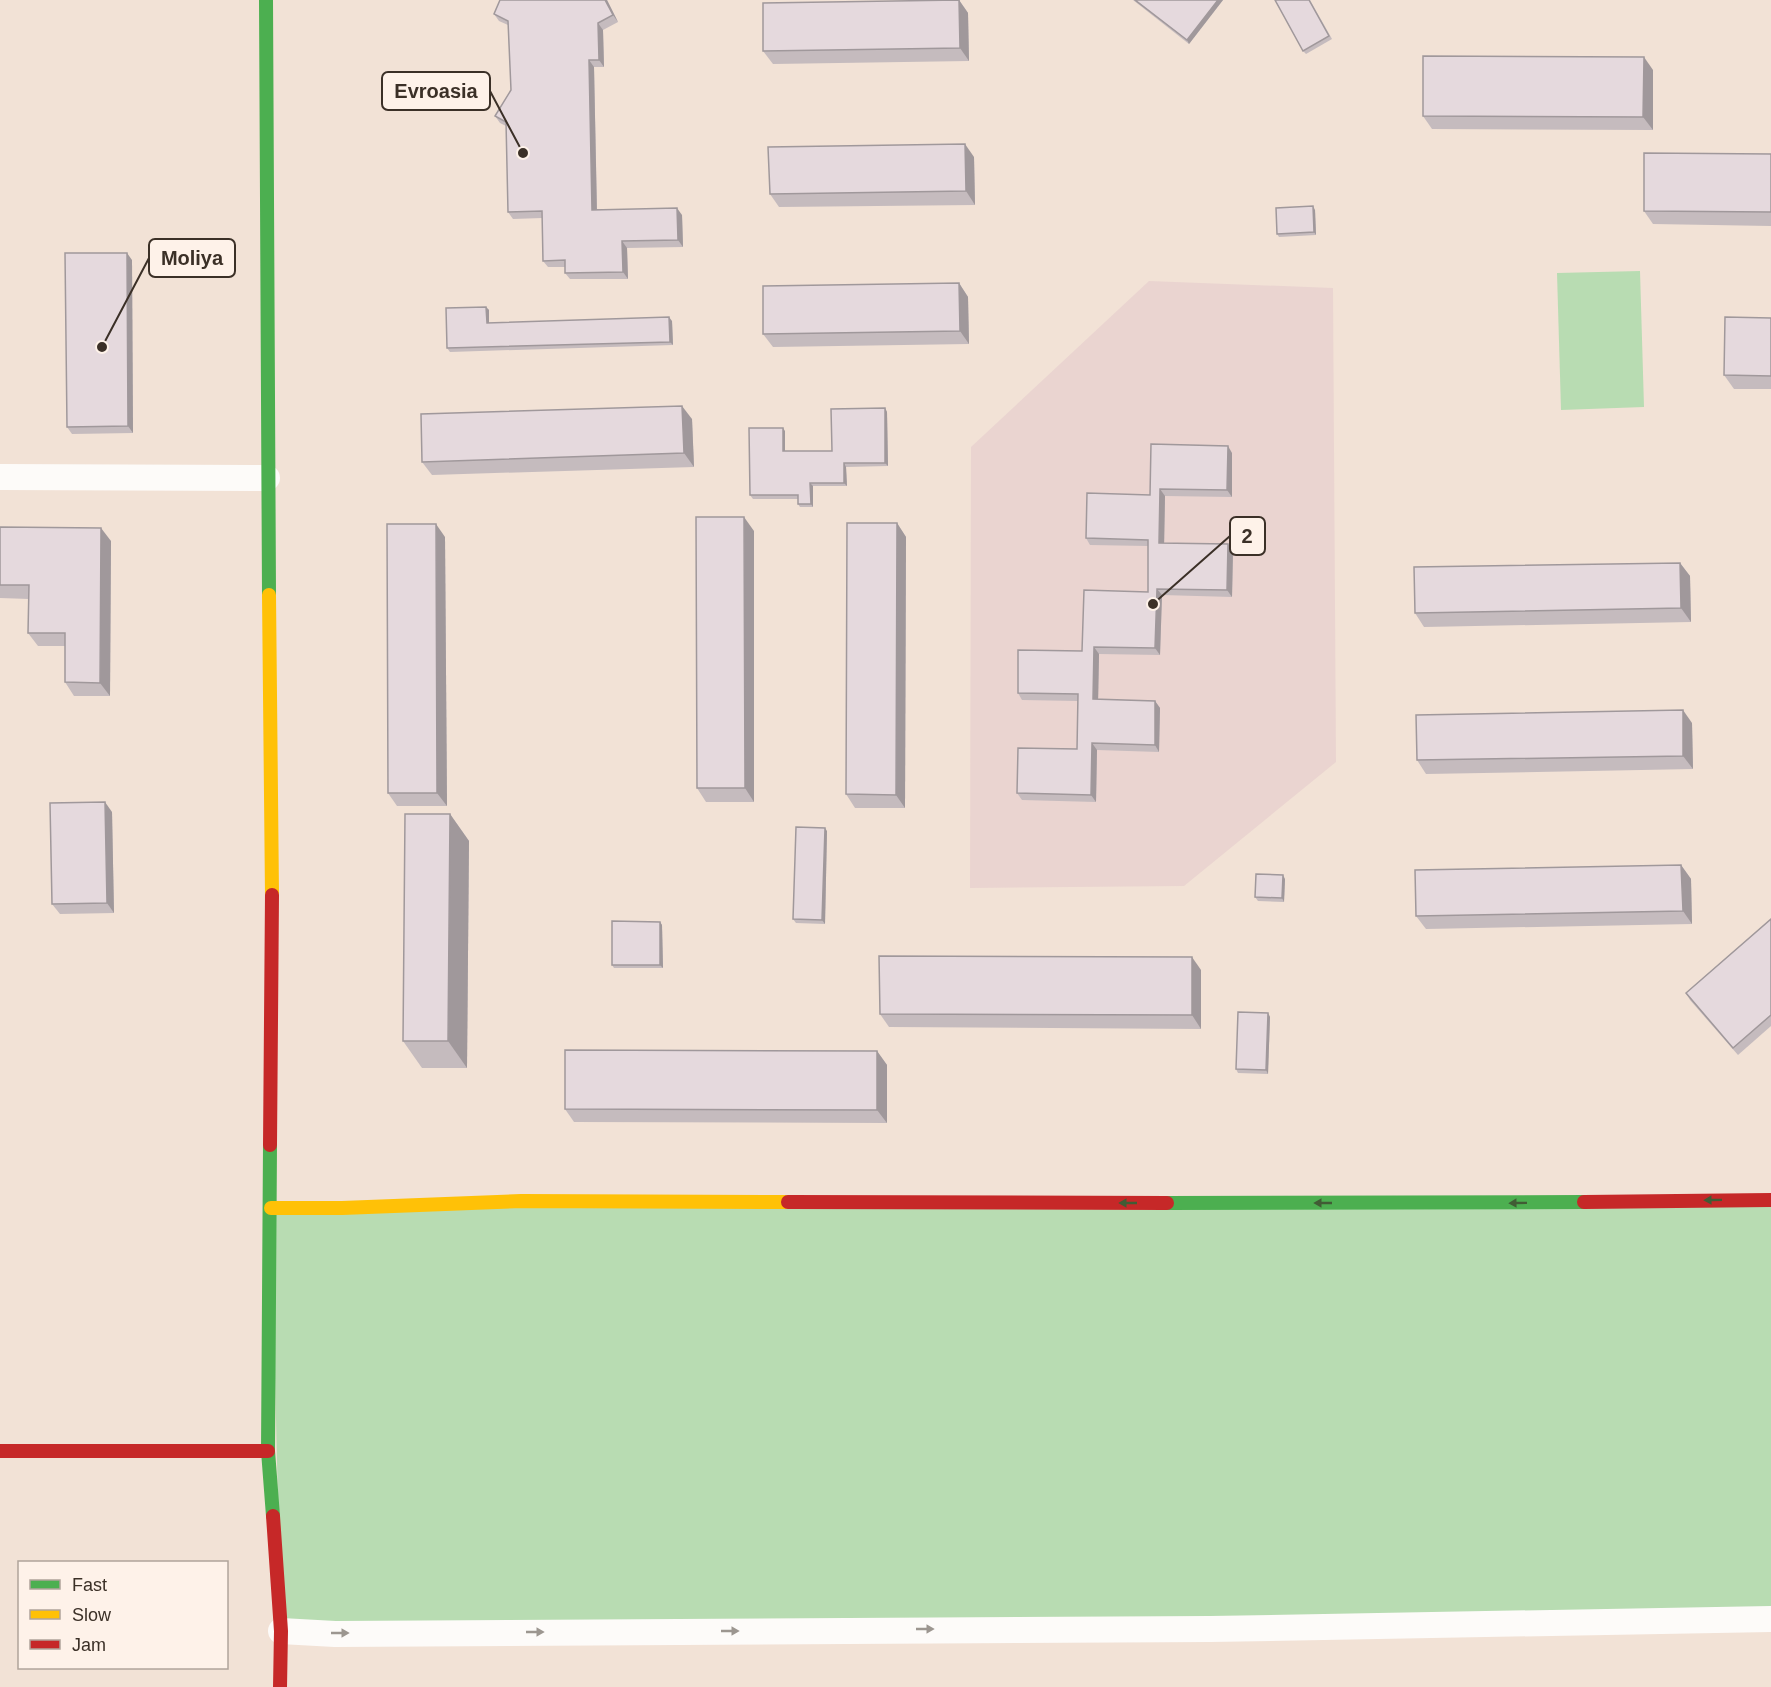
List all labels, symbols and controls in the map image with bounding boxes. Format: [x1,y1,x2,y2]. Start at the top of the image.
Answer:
callout: Evroasia [382,72,490,110]
text: Evroasia [394,80,479,102]
callout: Moliya [149,239,235,277]
text: Moliya [161,247,224,269]
callout: 2 [1230,517,1265,555]
text: 2 [1241,525,1253,547]
one-way arrow [1703,1196,1722,1205]
one-way arrow [1118,1198,1137,1208]
one-way arrow [1313,1198,1332,1208]
one-way arrow [1508,1198,1527,1208]
legend [18,1561,228,1669]
text: Fast [72,1575,107,1595]
text: Slow [72,1605,112,1625]
one-way arrow [915,1624,934,1634]
one-way arrow [720,1626,739,1635]
one-way arrow [525,1627,544,1637]
one-way arrow [330,1628,349,1638]
text: Jam [72,1635,106,1655]

